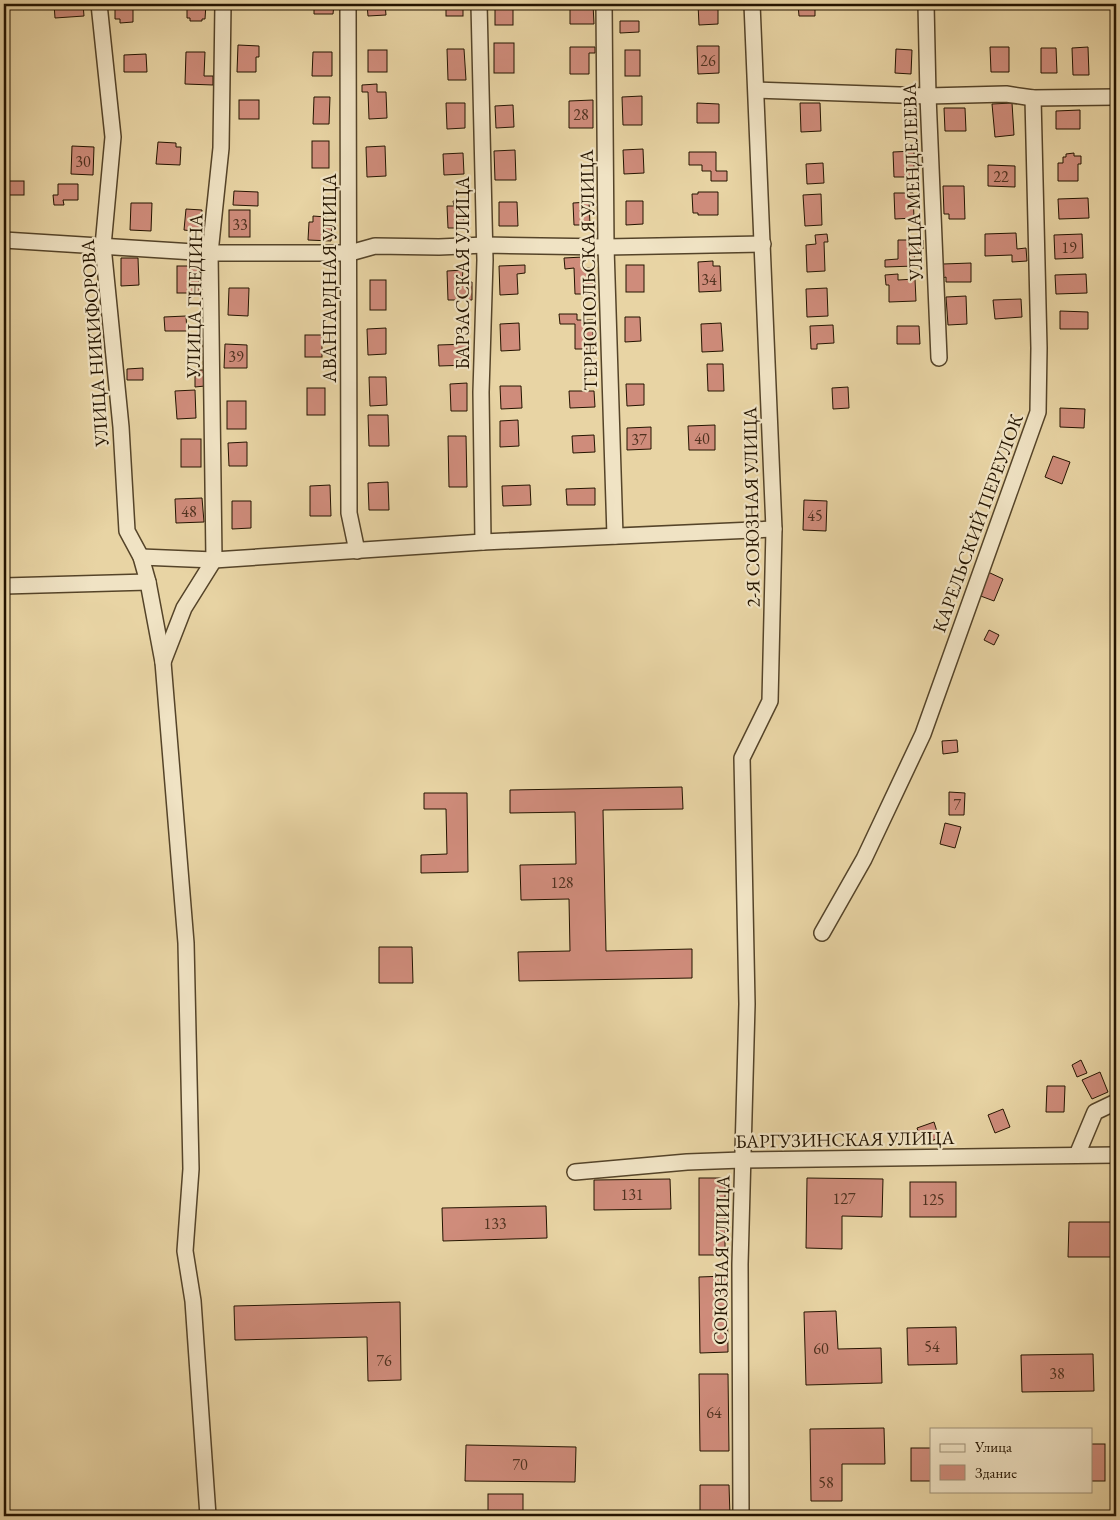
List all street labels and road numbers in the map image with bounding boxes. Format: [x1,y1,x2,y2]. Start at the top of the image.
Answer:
street label: УЛИЦА МЕНДЕЛЕЕВА [897,82,928,282]
street label: ТЕРНОПОЛЬСКАЯ УЛИЦА [574,148,603,391]
street label: АВАНГАРДНАЯ УЛИЦА [317,172,342,384]
street label: БАРЗАССКАЯ УЛИЦА [450,176,475,370]
street label: УЛИЦА ГНЕДИНА [181,213,208,379]
street label: УЛИЦА НИКИФОРОВА [75,238,114,449]
street label: 2-Я СОЮЗНАЯ УЛИЦА [737,406,766,608]
street label: КАРЕЛЬСКИЙ ПЕРЕУЛОК [926,410,1029,636]
street label: БАРГУЗИНСКАЯ УЛИЦА [735,1125,956,1154]
street label: СОЮЗНАЯ УЛИЦА [708,1174,735,1345]

